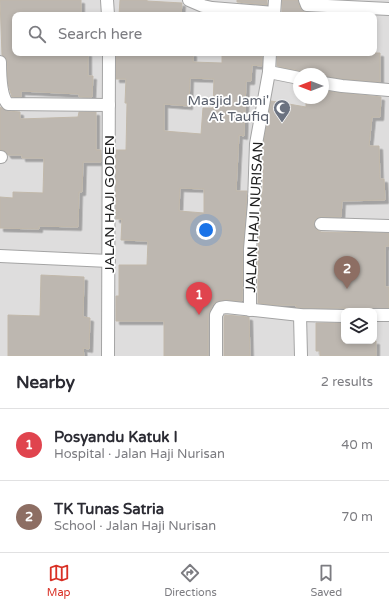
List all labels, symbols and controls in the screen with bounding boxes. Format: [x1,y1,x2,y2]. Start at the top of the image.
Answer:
search box [12,12,377,56]
icon: search [26,23,48,45]
text: Search here [58,25,142,43]
north arrow [293,68,329,104]
place label: Masjid Jami' At Taufiq [188,92,269,125]
mosque icon: Masjid Jami' At Taufiq [272,98,292,123]
street label: JALAN HAJI GODEN [101,135,118,273]
street label: JALAN HAJI NURISAN [242,141,267,293]
your location [196,220,216,240]
pin: 2 [334,256,360,289]
pin: 1 [186,282,212,315]
map controls [341,308,377,344]
button: layers [341,308,377,344]
text: Nearby [16,372,75,393]
text: 2 results [321,374,373,390]
text: Posyandu Katuk I [54,428,178,446]
text: 1 [25,437,33,453]
text: 40 m [341,437,373,453]
text: Hospital · Jalan Haji Nurisan [54,446,225,462]
text: TK Tunas Satria [54,500,164,518]
text: 2 [25,509,33,525]
text: 70 m [341,509,373,525]
text: School · Jalan Haji Nurisan [54,518,216,534]
tab: Map [47,562,71,599]
tab: Directions [164,562,217,599]
tab: Saved [310,562,342,599]

